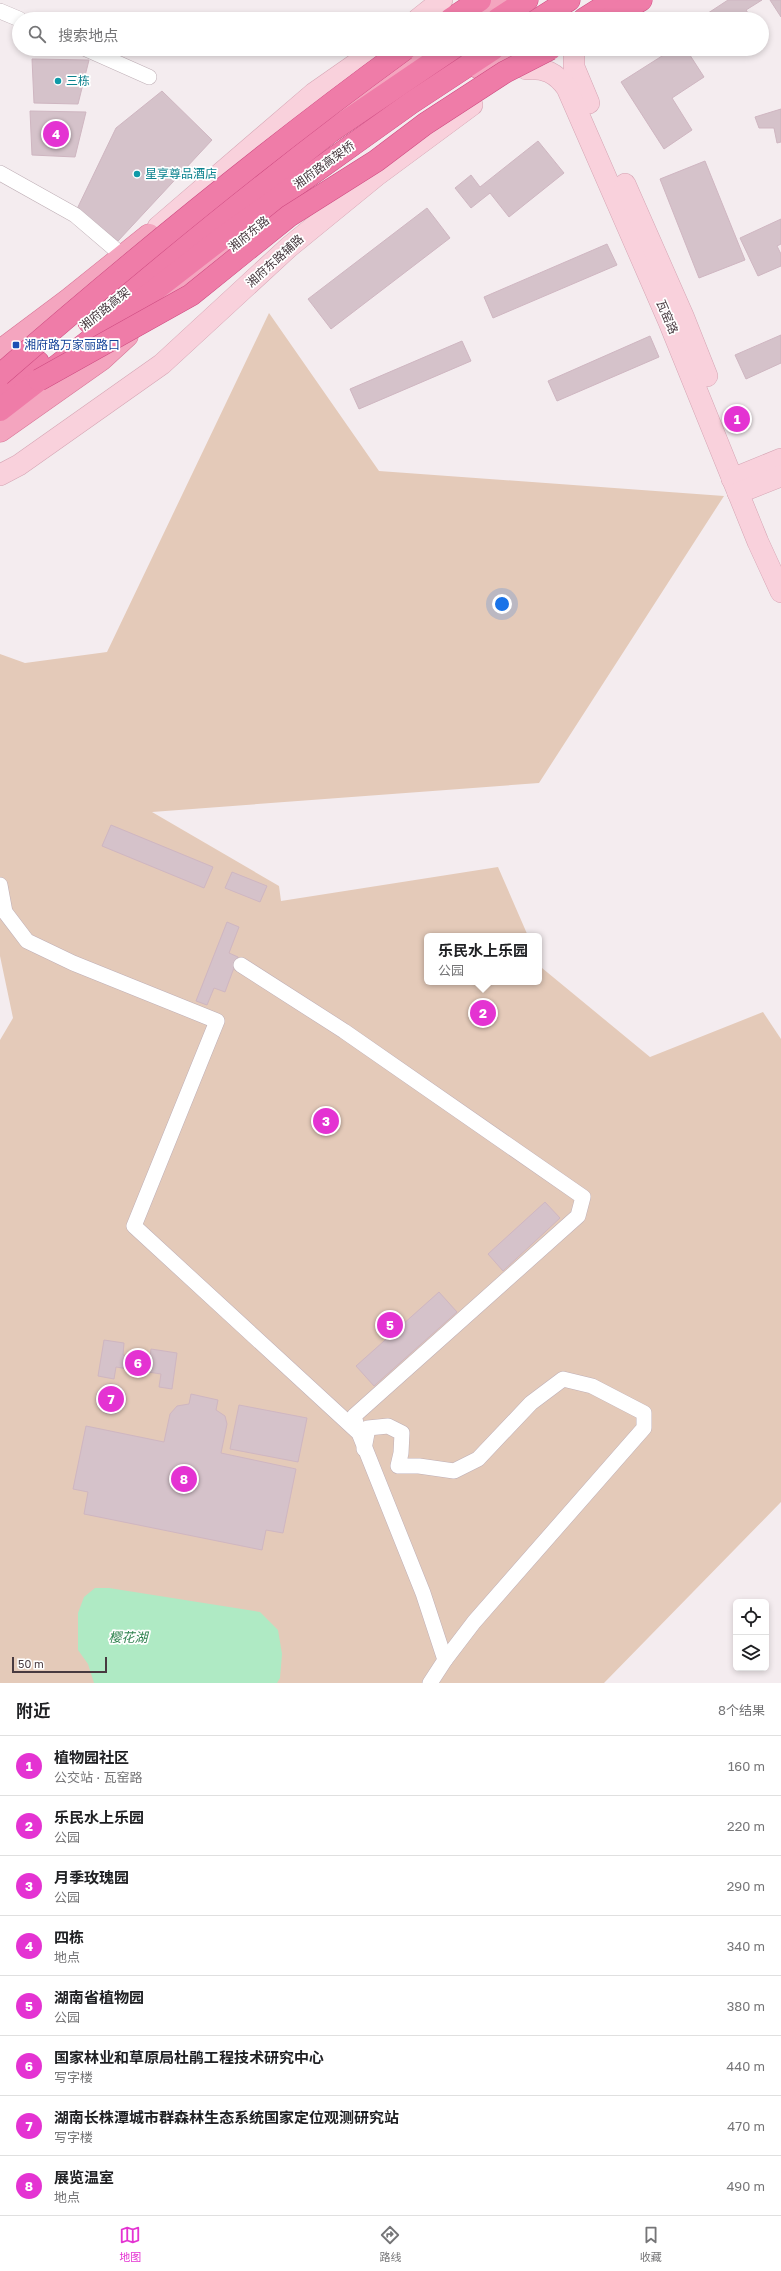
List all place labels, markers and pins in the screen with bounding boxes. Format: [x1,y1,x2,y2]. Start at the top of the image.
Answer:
place label: 三栋 [66,73,90,88]
marker: 三栋 [53,76,63,86]
pin: 4 [43,119,69,149]
place label: 星享尊品酒店 [145,166,217,181]
marker: 星享尊品酒店 [132,169,142,179]
place label: 湘府路万家丽路口 [24,337,120,352]
marker: 湘府路万家丽路口 [11,340,21,350]
pin: 1 [724,404,750,434]
pin: 2 [470,998,496,1028]
pin: 3 [313,1106,339,1136]
pin: 5 [377,1310,403,1340]
pin: 6 [125,1348,151,1378]
pin: 7 [98,1384,124,1414]
pin: 8 [171,1464,197,1494]

